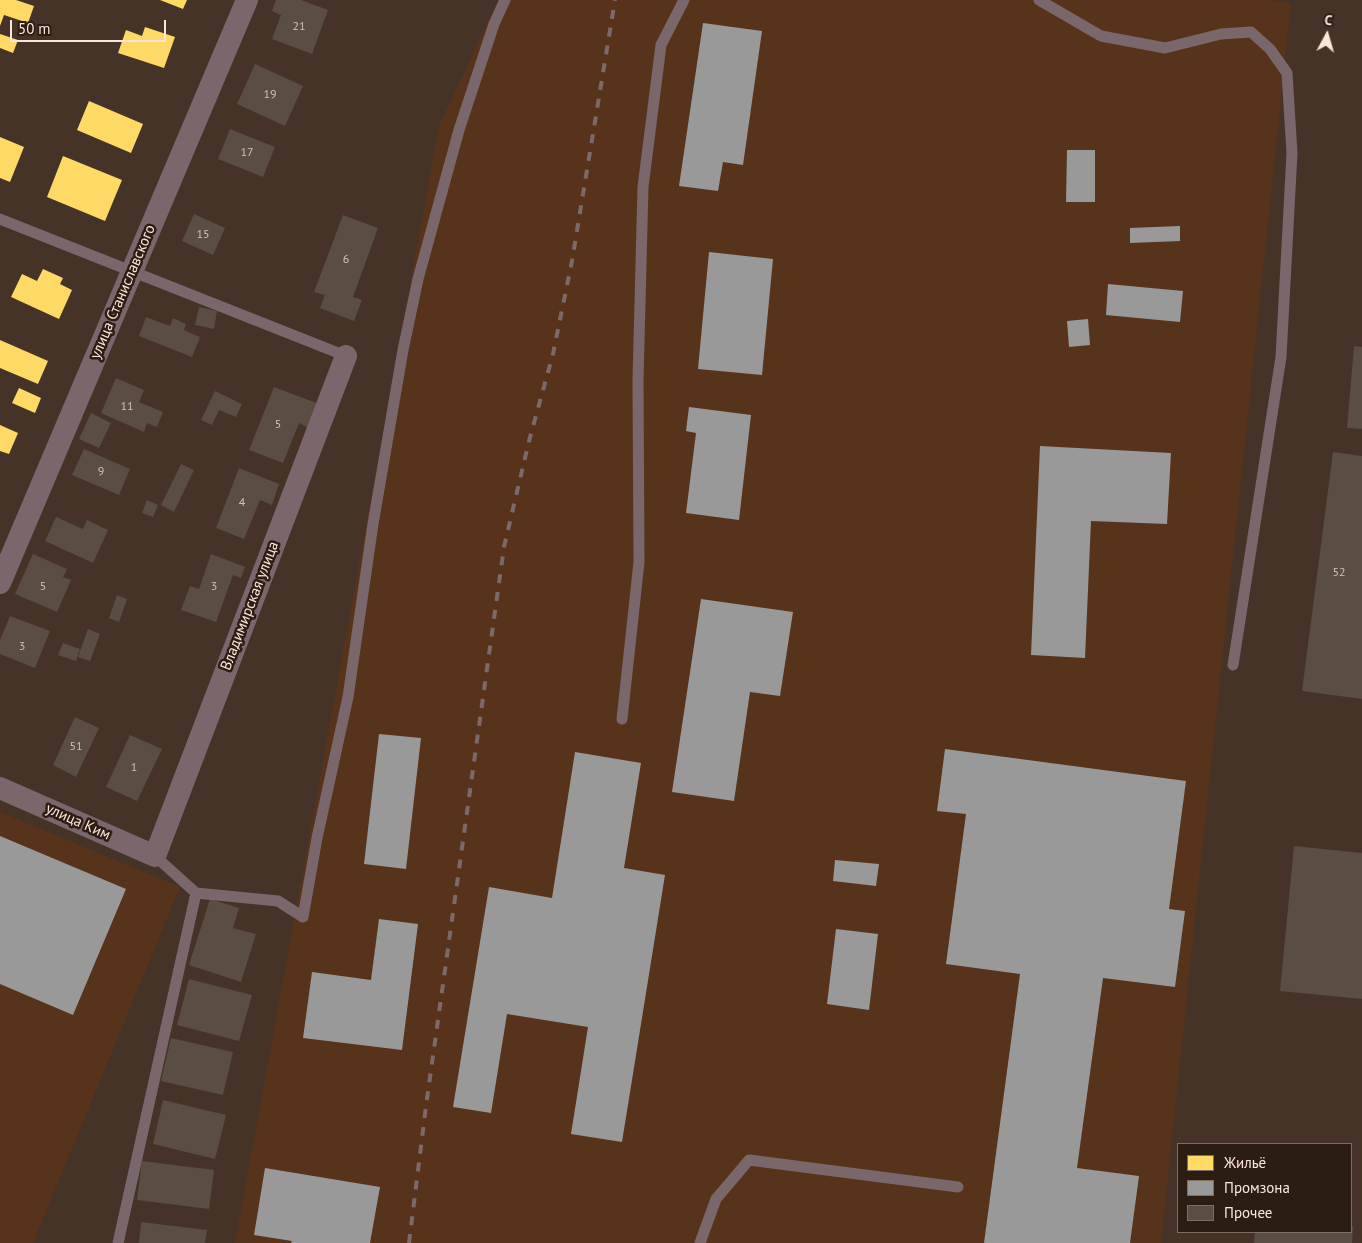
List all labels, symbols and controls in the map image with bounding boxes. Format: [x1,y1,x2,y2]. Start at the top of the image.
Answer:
scale bar [12,10,169,42]
north arrow [1302,10,1352,60]
text: С [1324,11,1333,29]
text: 50 m [18,19,51,38]
house number: 21 [292,20,306,34]
house number: 19 [263,88,277,102]
house number: 17 [240,146,254,160]
street label: улица Станиславского [87,222,159,362]
house number: 15 [196,228,210,242]
house number: 6 [343,253,349,267]
house number: 11 [120,400,134,414]
house number: 5 [275,418,281,432]
house number: 9 [98,465,104,479]
house number: 4 [239,496,245,510]
street label: Владимирская улица [217,539,283,673]
house number: 52 [1332,566,1346,580]
house number: 5 [40,580,46,594]
house number: 3 [211,580,217,594]
house number: 3 [19,640,25,654]
house number: 51 [69,740,83,754]
house number: 1 [131,761,137,775]
street label: улица Ким [43,800,113,844]
legend [1177,1143,1352,1233]
text: Жильё [1224,1153,1266,1172]
text: Промзона [1224,1178,1290,1197]
text: Прочее [1224,1203,1272,1222]

